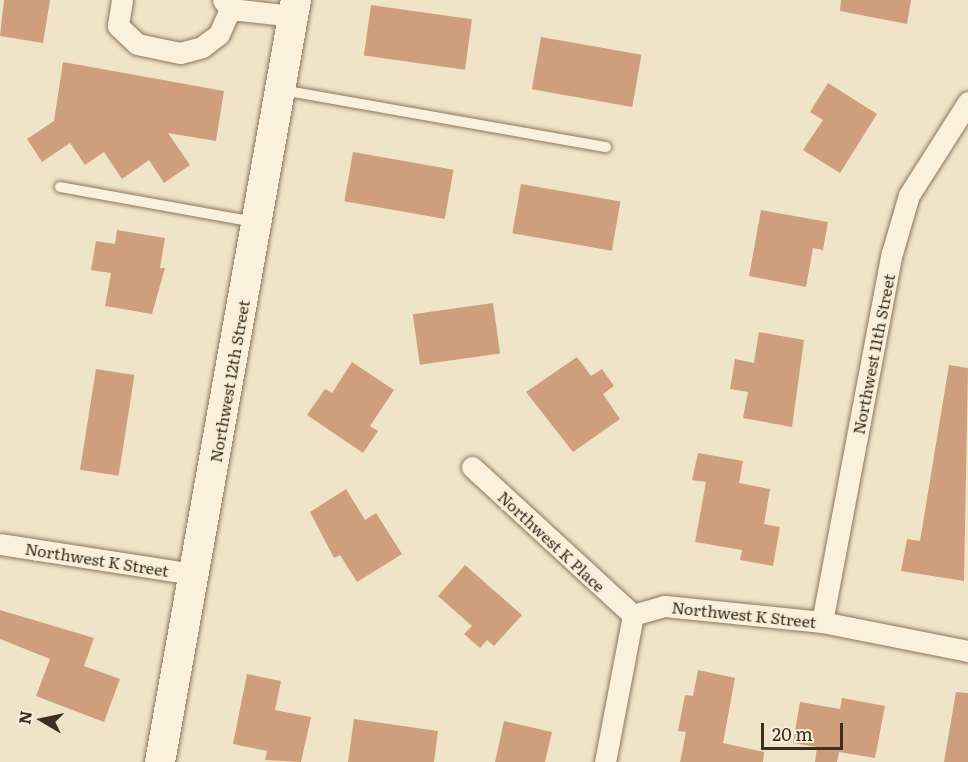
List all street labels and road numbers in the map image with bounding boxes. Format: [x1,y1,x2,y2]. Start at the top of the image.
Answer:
street label: Northwest 11th Street [848,272,898,436]
street label: Northwest 12th Street [205,298,253,464]
street label: Northwest K Place [495,487,609,595]
street label: Northwest K Street [24,538,170,580]
street label: Northwest K Street [671,597,817,631]

